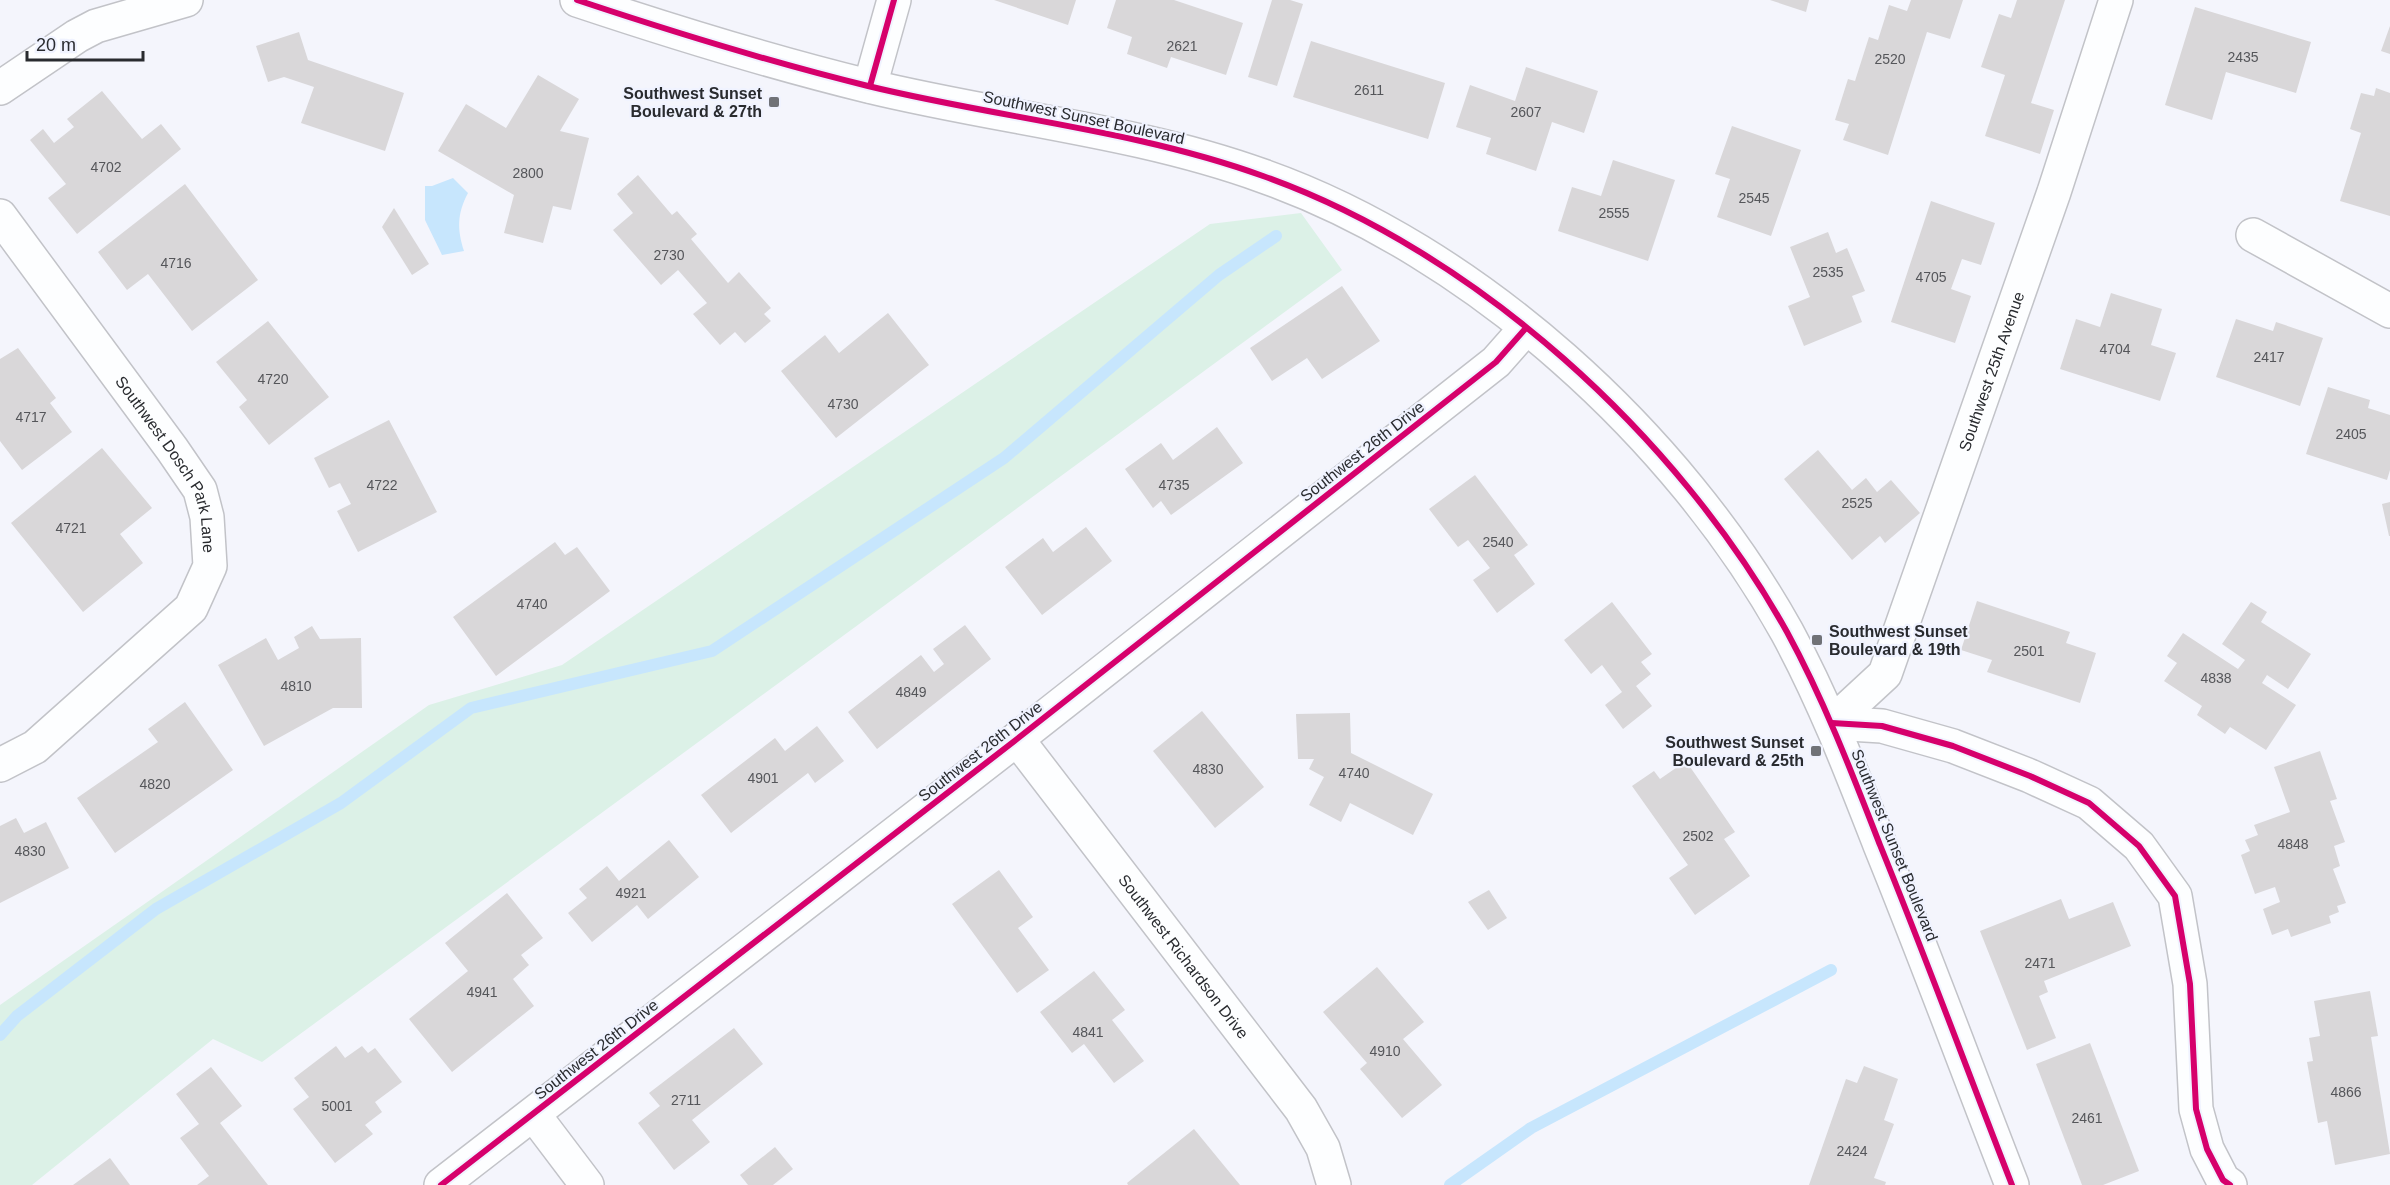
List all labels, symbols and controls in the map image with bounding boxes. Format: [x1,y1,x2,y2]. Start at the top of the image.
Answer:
scale bar [27,24,142,62]
text: 20 m [36,35,76,55]
house number: 2621 [1166,38,1198,54]
house number: 2435 [2227,49,2259,65]
house number: 2520 [1874,51,1906,67]
house number: 2611 [1354,82,1384,98]
place label: Southwest Sunset Boulevard & 27th [623,85,763,120]
street label: Southwest Sunset Boulevard [982,88,1186,147]
marker: Southwest Sunset Boulevard & 27th [767,95,781,109]
house number: 2607 [1510,104,1542,120]
house number: 4702 [90,159,122,175]
house number: 2800 [512,165,544,181]
house number: 2545 [1738,190,1770,206]
house number: 2555 [1598,205,1630,221]
house number: 2730 [653,247,685,263]
house number: 4716 [160,255,192,271]
house number: 2535 [1812,264,1844,280]
house number: 4705 [1915,269,1947,285]
street label: Southwest 25th Avenue [1956,289,2027,453]
house number: 4704 [2099,341,2131,357]
house number: 2417 [2253,349,2285,365]
house number: 4720 [257,371,289,387]
street label: Southwest Dosch Park Lane [112,373,217,553]
house number: 4730 [827,396,859,412]
street label: Southwest 26th Drive [1297,398,1428,505]
house number: 4717 [15,409,47,425]
house number: 2405 [2335,426,2367,442]
house number: 4722 [366,477,398,493]
house number: 4735 [1158,477,1190,493]
house number: 2525 [1841,495,1873,511]
house number: 4721 [55,520,87,536]
house number: 2540 [1482,534,1514,550]
house number: 4740 [516,596,548,612]
place label: Southwest Sunset Boulevard & 19th [1829,623,1968,658]
marker: Southwest Sunset Boulevard & 19th [1810,633,1824,647]
house number: 2501 [2013,643,2045,659]
house number: 4838 [2200,670,2232,686]
house number: 4810 [280,678,312,694]
house number: 4849 [895,684,927,700]
street label: Southwest 26th Drive [915,698,1046,805]
place label: Southwest Sunset Boulevard & 25th [1665,734,1805,769]
marker: Southwest Sunset Boulevard & 25th [1809,744,1823,758]
street label: Southwest Sunset Boulevard [1848,747,1941,944]
house number: 4830 [1192,761,1224,777]
house number: 4740 [1338,765,1370,781]
house number: 4901 [747,770,779,786]
house number: 4820 [139,776,171,792]
house number: 2502 [1682,828,1714,844]
house number: 4848 [2277,836,2309,852]
house number: 4830 [14,843,46,859]
street label: Southwest Richardson Drive [1115,871,1252,1042]
house number: 4921 [615,885,647,901]
house number: 2471 [2024,955,2056,971]
house number: 4941 [466,984,498,1000]
street label: Southwest 26th Drive [531,996,662,1103]
house number: 4841 [1072,1024,1104,1040]
house number: 4910 [1369,1043,1401,1059]
house number: 4866 [2330,1084,2362,1100]
house number: 2711 [671,1092,701,1108]
house number: 5001 [321,1098,353,1114]
house number: 2461 [2071,1110,2103,1126]
house number: 2424 [1836,1143,1868,1159]

